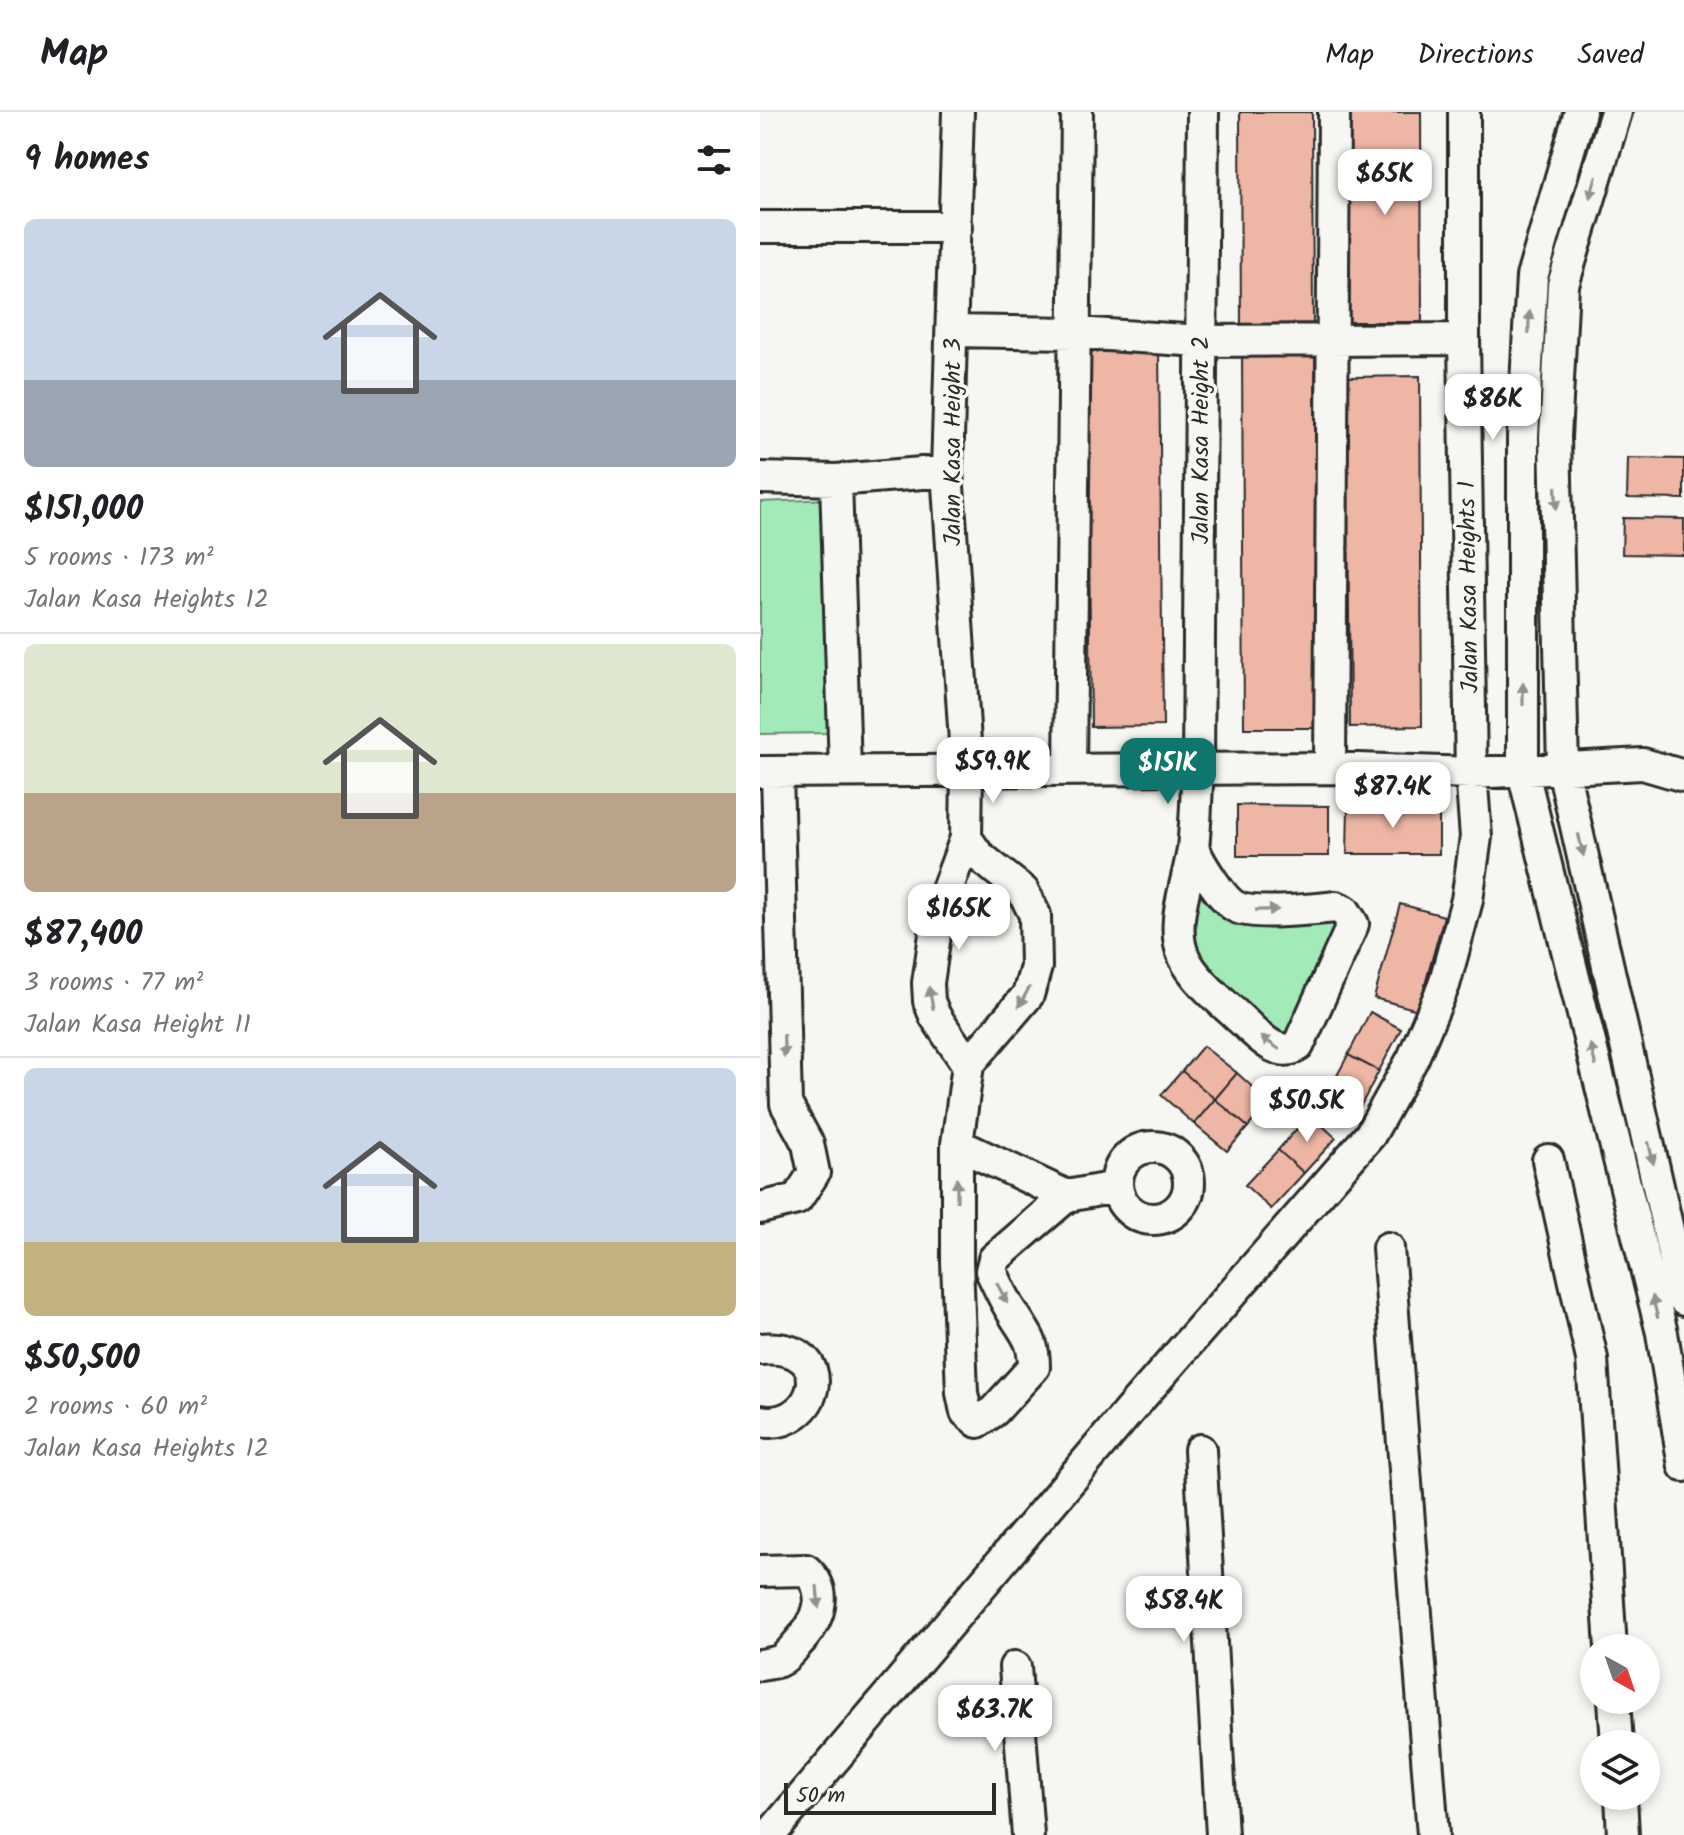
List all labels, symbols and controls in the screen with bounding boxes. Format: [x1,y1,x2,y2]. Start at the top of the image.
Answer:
text: Map [40,25,109,85]
text: Map [1325,33,1374,78]
text: Directions [1418,33,1534,78]
text: Saved [1578,33,1644,78]
text: 9 homes [24,133,149,187]
icon: filters [692,138,736,182]
pin: $65K [1338,149,1432,217]
text: $65K [1356,154,1414,196]
one-way arrow [1587,175,1599,199]
icon: home [308,271,452,415]
one-way arrow [1523,309,1536,334]
street label: Jalan Kasa Height 2 [1182,336,1221,544]
street label: Jalan Kasa Height 3 [934,338,973,546]
pin: $86K [1446,374,1540,442]
text: $86K [1463,379,1523,421]
street label: Jalan Kasa Heights 1 [1448,481,1491,693]
text: $151,000 [24,483,143,537]
one-way arrow [1550,486,1563,511]
text: 5 rooms · 173 m² [24,537,213,579]
text: Jalan Kasa Heights 12 [24,579,269,621]
one-way arrow [1517,681,1529,706]
icon: home [308,696,452,840]
pin: $59.9K [928,737,1058,805]
pin: $151K [1112,738,1224,806]
text: $59.9K [955,742,1031,784]
text: $151K [1138,743,1198,785]
pin: $87.4K [1328,762,1458,830]
text: $87.4K [1354,767,1433,809]
one-way arrow [1575,833,1588,858]
pin: $165K [903,884,1015,952]
text: $165K [926,889,992,931]
one-way arrow [1255,904,1280,917]
text: $87,400 [24,908,143,962]
text: 3 rooms · 77 m² [24,962,203,1004]
one-way arrow [924,985,937,1010]
one-way arrow [1018,986,1032,1008]
text: Jalan Kasa Height 11 [24,1004,251,1046]
one-way arrow [778,1034,791,1059]
one-way arrow [1259,1036,1280,1051]
one-way arrow [1586,1042,1599,1067]
pin: $50.5K [1242,1076,1372,1144]
text: $50.5K [1269,1081,1345,1123]
icon: home [308,1120,452,1264]
one-way arrow [1645,1141,1658,1166]
one-way arrow [951,1177,963,1202]
one-way arrow [995,1282,1008,1305]
one-way arrow [1649,1294,1661,1319]
text: $50,500 [24,1332,140,1386]
text: 2 rooms · 60 m² [24,1386,207,1428]
text: Jalan Kasa Heights 12 [24,1428,269,1470]
pin: $58.4K [1119,1576,1249,1644]
text: $58.4K [1144,1581,1224,1623]
one-way arrow [812,1584,825,1609]
north arrow [1580,1634,1660,1714]
map controls [1580,1634,1660,1810]
pin: $63.7K [930,1685,1060,1753]
text: $63.7K [956,1690,1034,1732]
button: layers [1580,1730,1660,1810]
scale bar [784,1779,996,1815]
text: 50 m [796,1779,845,1814]

